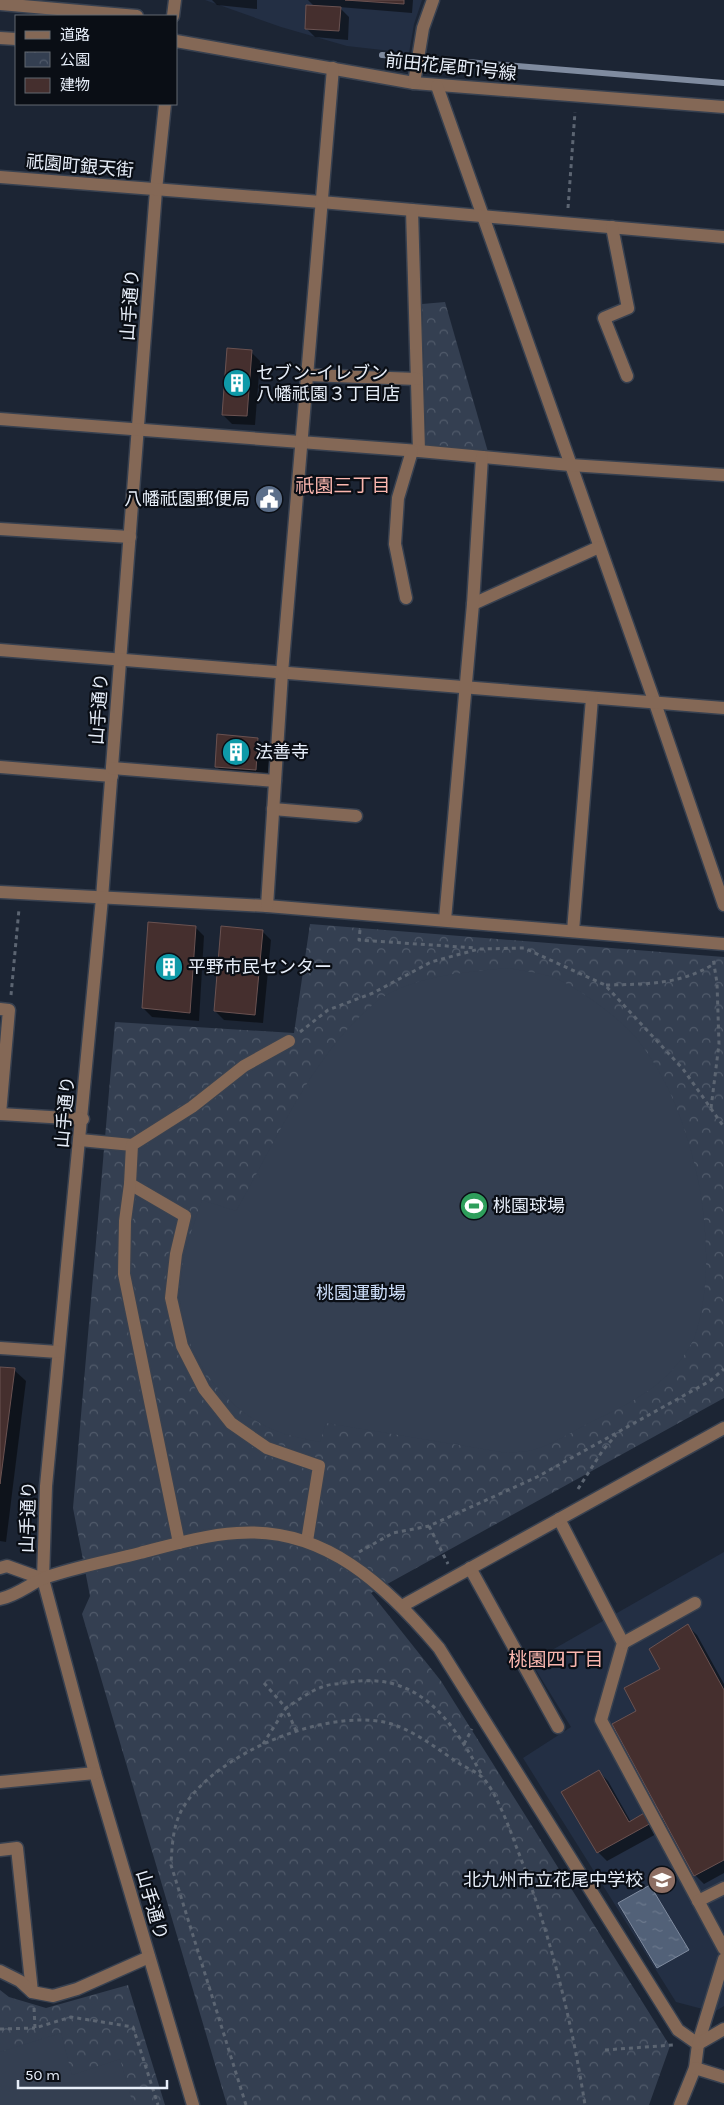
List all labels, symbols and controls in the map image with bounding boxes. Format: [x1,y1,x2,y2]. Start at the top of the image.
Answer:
legend [15,15,178,105]
text: 道路 [60,26,90,44]
street label: 前田花尾町1号線 [384,49,518,85]
text: 公園 [60,51,90,69]
text: 建物 [60,76,90,94]
street label: 祇園町銀天街 [25,150,135,182]
street label: 山手通り [117,268,143,342]
place label: セブン-イレブン 八幡祇園３丁目店 [256,362,400,405]
building icon: セブン-イレブン 八幡祇園３丁目店 [222,368,252,398]
district label: 祇園三丁目 [295,475,391,497]
public building icon: 八幡祇園郵便局 [254,484,284,514]
place label: 八幡祇園郵便局 [124,488,250,510]
street label: 山手通り [86,672,112,746]
building icon: 法善寺 [221,737,251,767]
place label: 法善寺 [255,741,309,763]
building icon: 平野市民センター [154,952,184,982]
place label: 平野市民センター [188,956,332,978]
street label: 山手通り [51,1075,79,1149]
sports icon: 桃園球場 [459,1191,489,1221]
place label: 桃園球場 [493,1195,565,1217]
park label: 桃園運動場 [316,1282,406,1304]
street label: 山手通り [16,1481,40,1553]
district label: 桃園四丁目 [508,1649,604,1671]
school or university icon: 北九州市立花尾中学校 [647,1865,677,1895]
street label: 山手通り [132,1867,172,1943]
place label: 北九州市立花尾中学校 [463,1869,643,1891]
scale bar [18,2058,166,2090]
text: 50 m [25,2066,60,2084]

